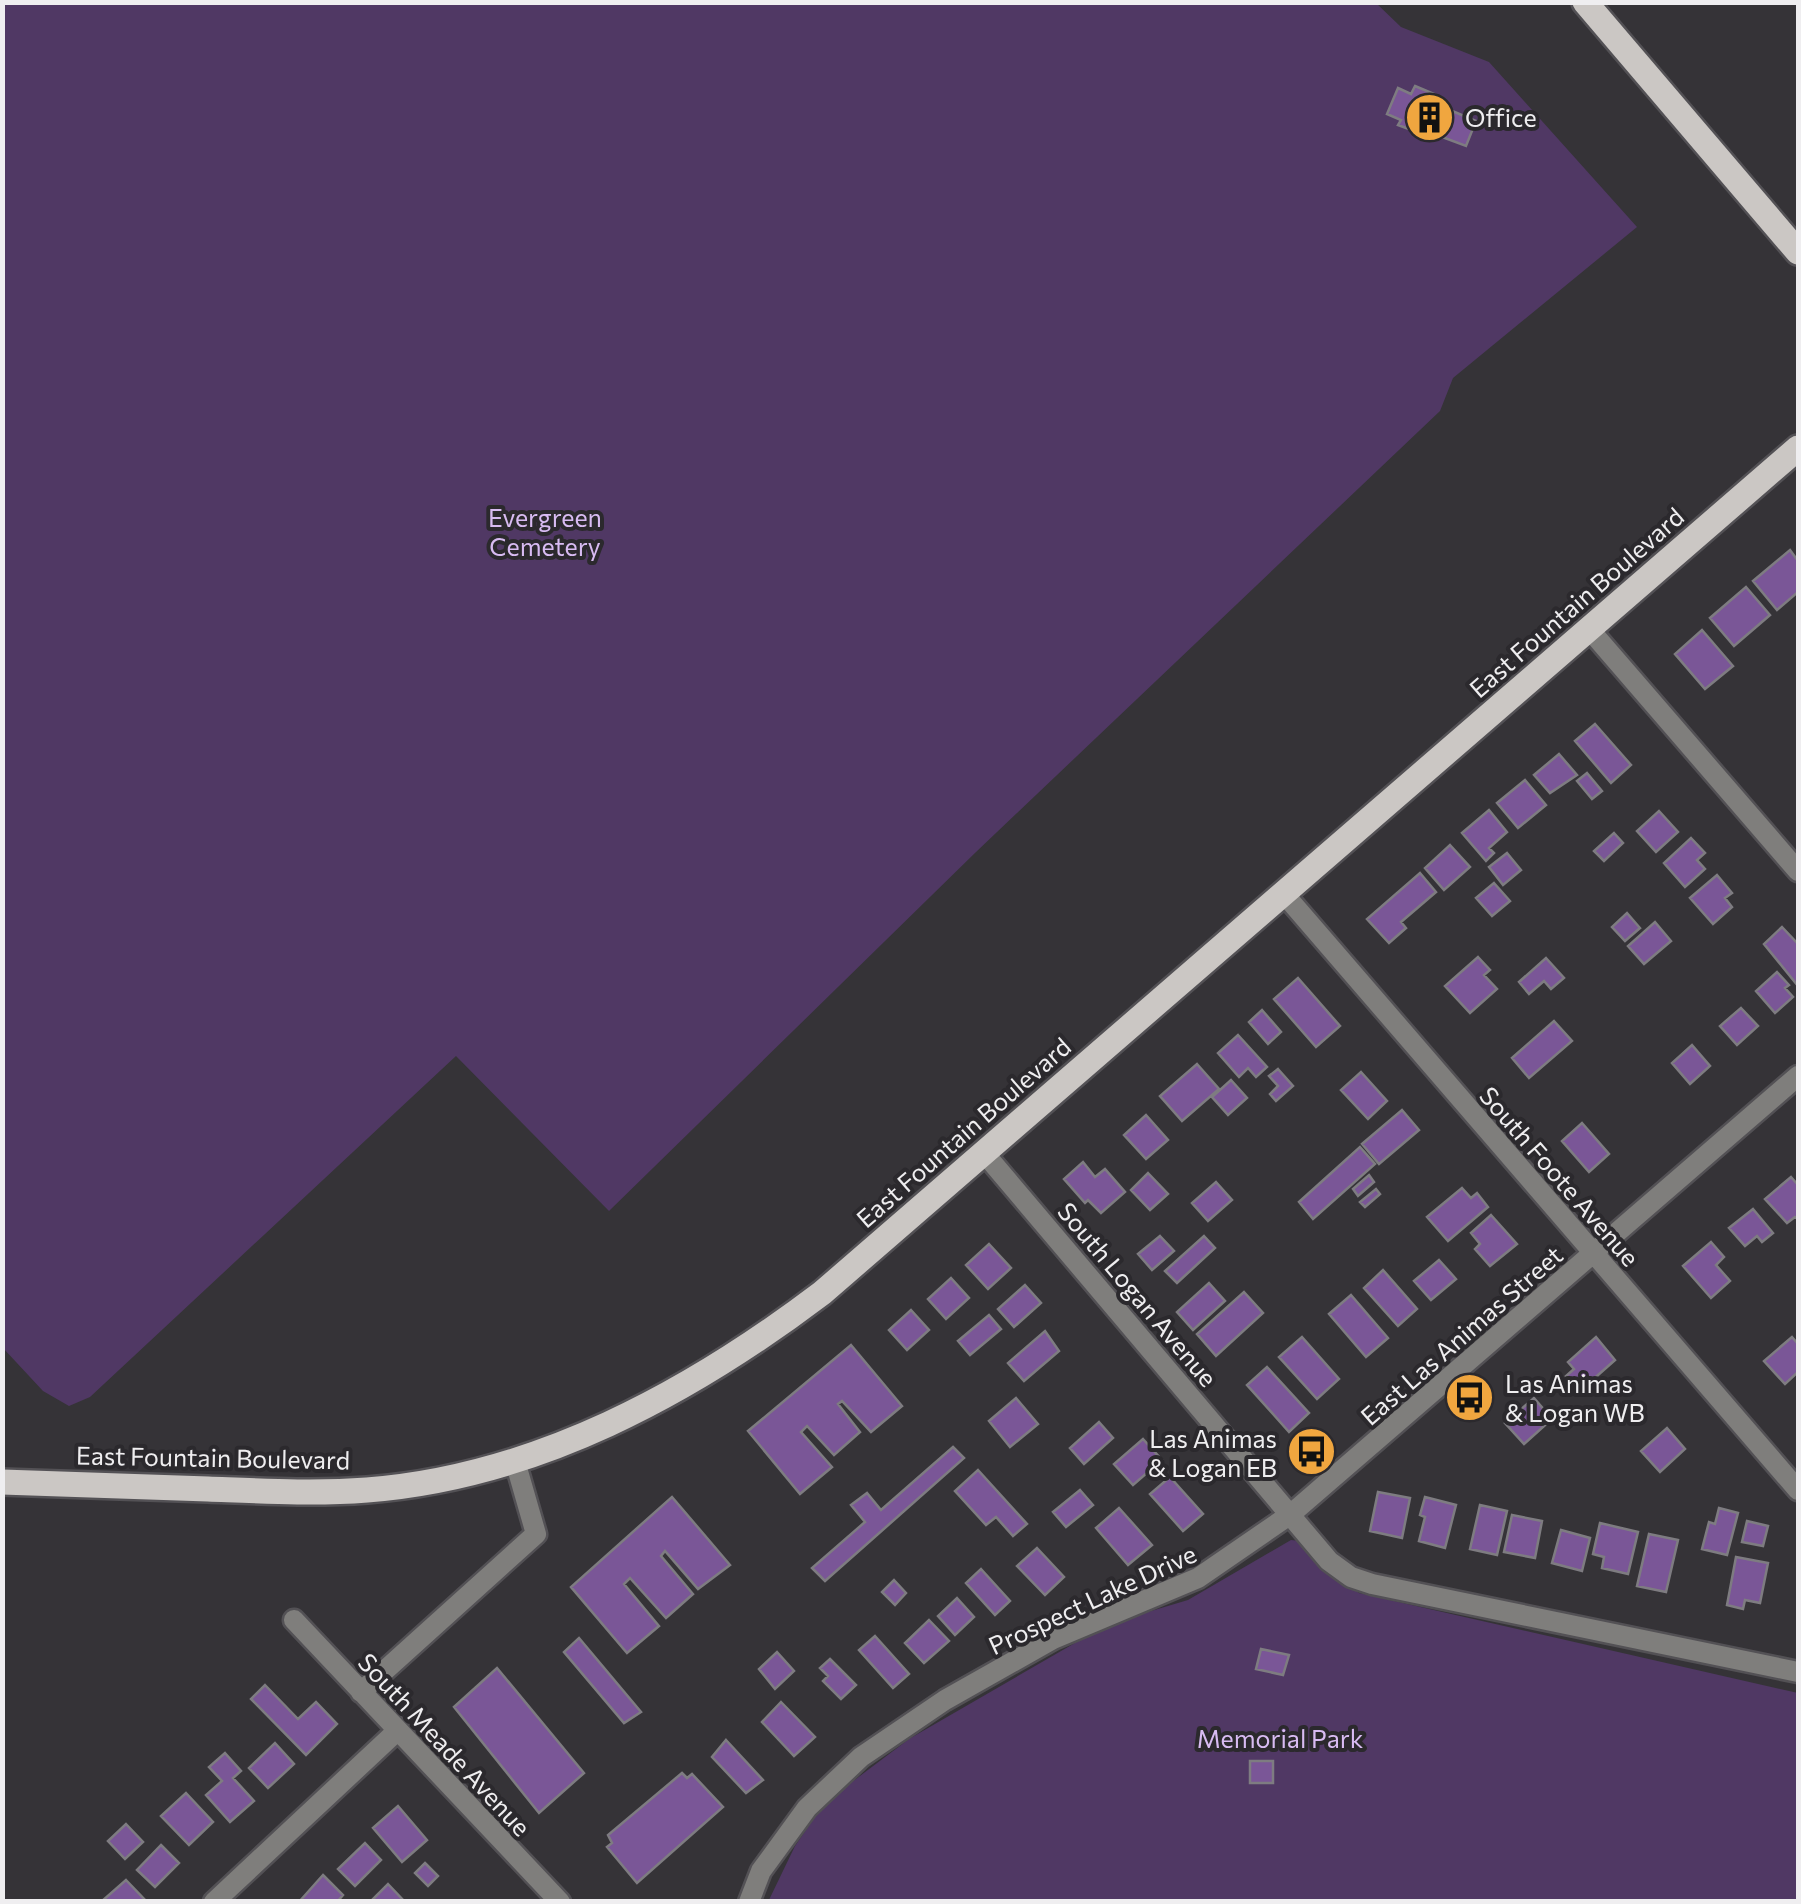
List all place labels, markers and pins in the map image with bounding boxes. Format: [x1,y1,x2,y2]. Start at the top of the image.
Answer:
building icon: Office [1404,91,1456,143]
place label: Office [1465,102,1537,132]
place label: Las Animas & Logan WB [1505,1368,1645,1427]
bus stop icon: Las Animas & Logan WB [1444,1371,1496,1423]
place label: Las Animas & Logan EB [1148,1423,1277,1482]
bus stop icon: Las Animas & Logan EB [1286,1426,1338,1478]

